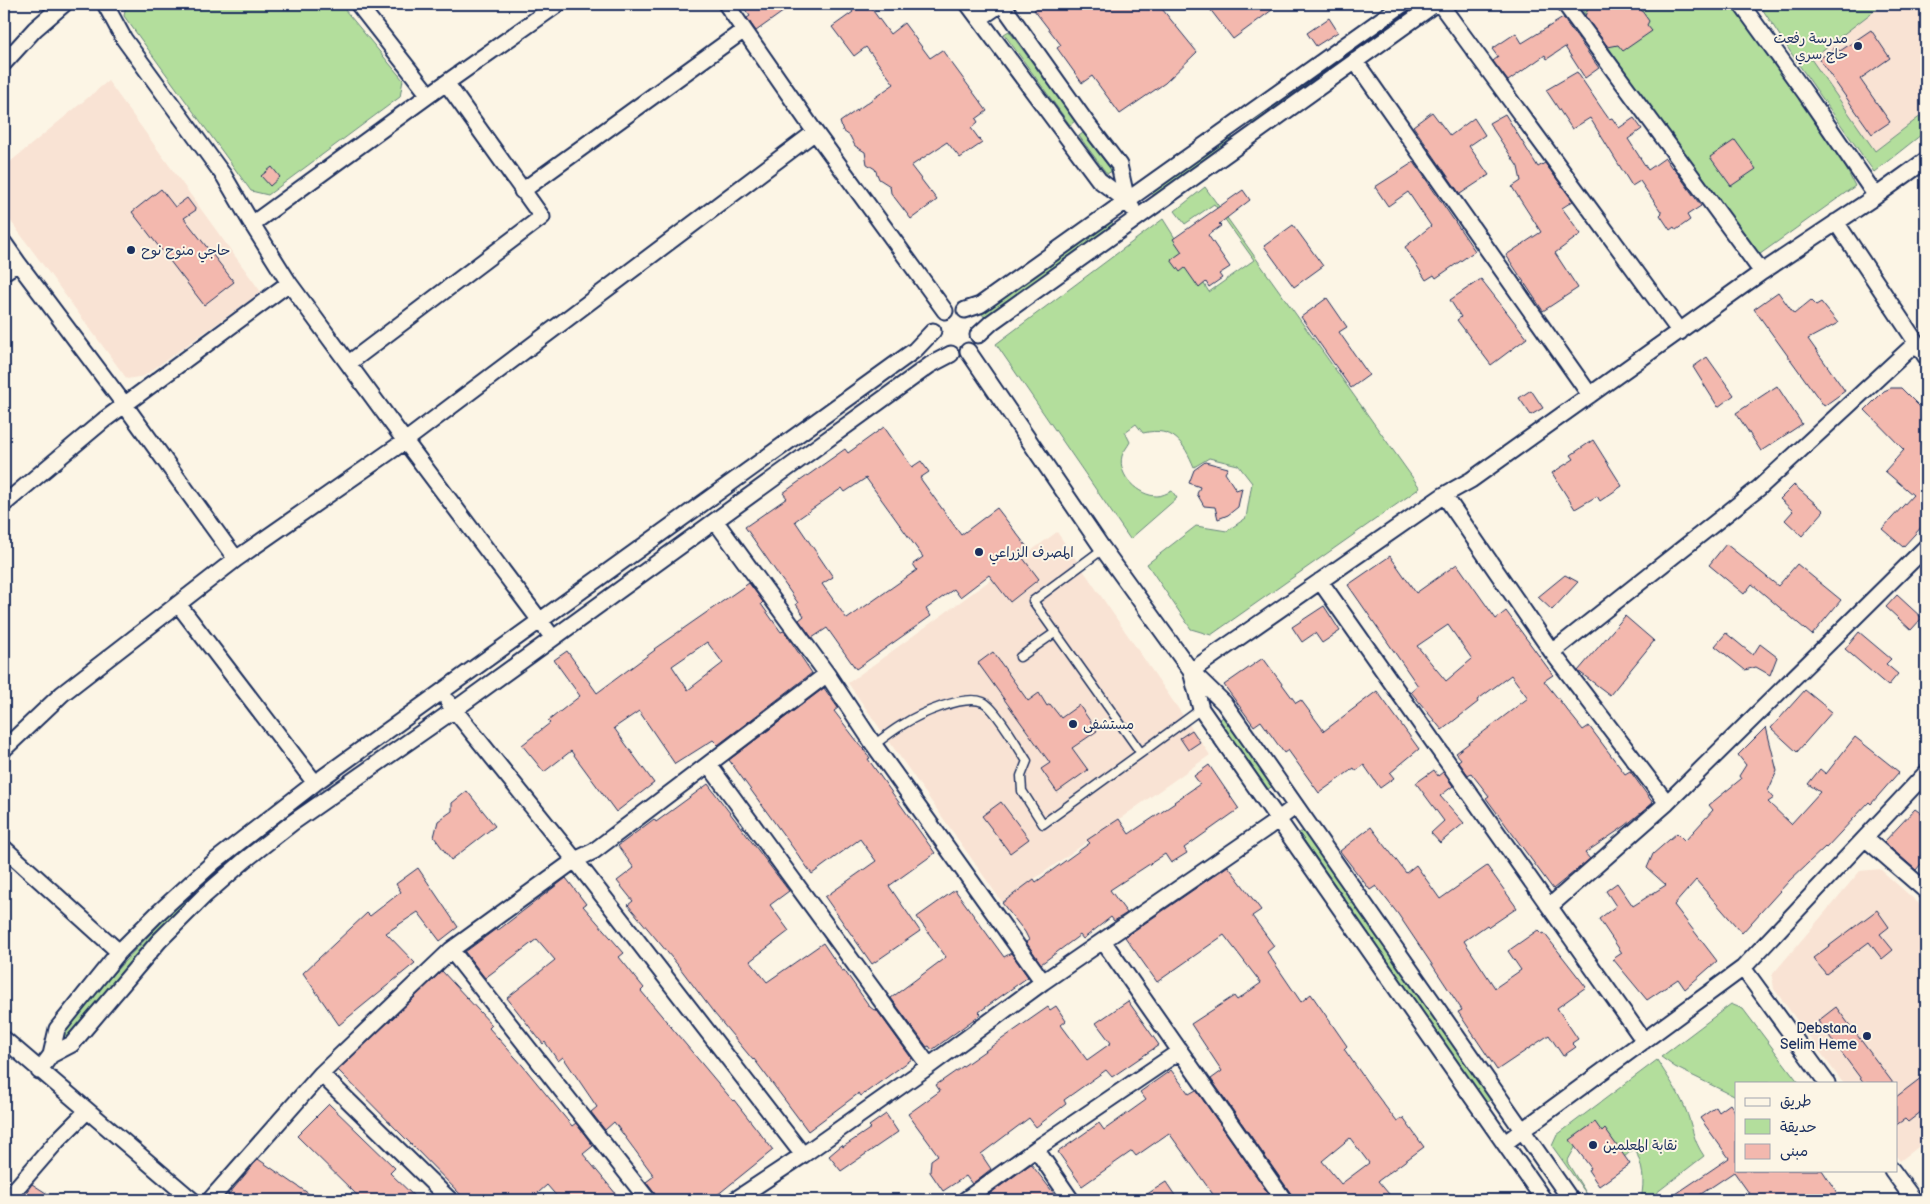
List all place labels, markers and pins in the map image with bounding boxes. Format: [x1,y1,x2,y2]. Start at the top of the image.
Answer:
place label: مدرسة رفعت حاج سري [1773,30,1848,65]
marker: مدرسة رفعت حاج سري [1852,40,1864,52]
place label: حاجي منوح نوح [141,242,230,263]
marker: حاجي منوح نوح [125,244,137,256]
place label: المصرف الزراعي [989,544,1074,565]
marker: المصرف الزراعي [973,546,985,558]
place label: مستشفى [1083,716,1134,733]
marker: مستشفى [1067,718,1079,730]
place label: Debstana Selim Heme [1780,1020,1857,1053]
marker: Debstana Selim Heme [1861,1030,1873,1042]
place label: نقابة المعلمين [1603,1137,1677,1154]
marker: نقابة المعلمين [1587,1139,1599,1151]

